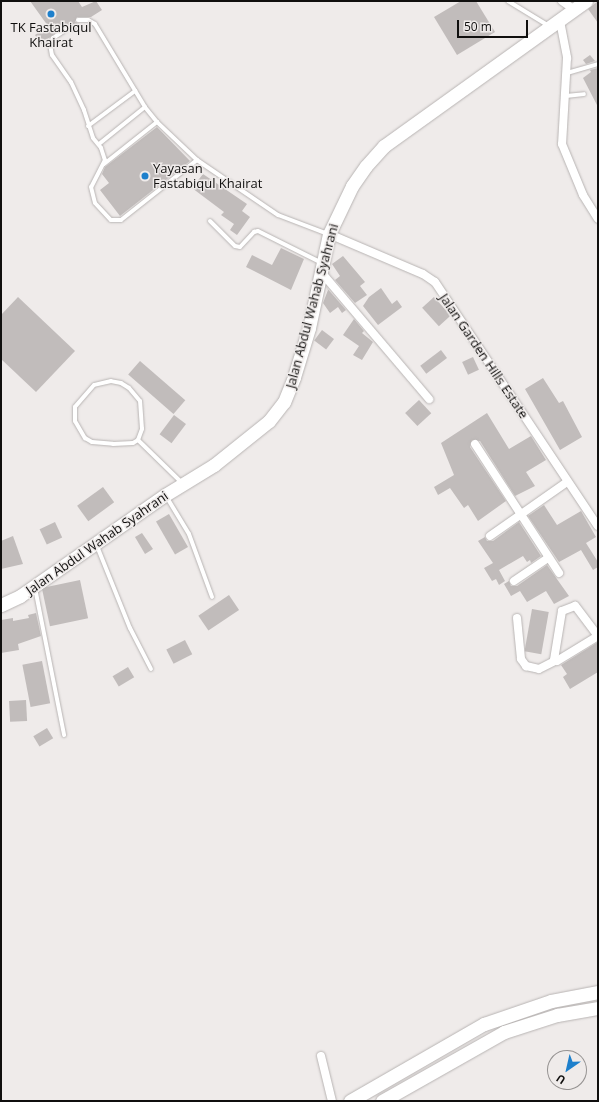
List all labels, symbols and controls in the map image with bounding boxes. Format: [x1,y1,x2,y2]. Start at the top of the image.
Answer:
marker: TK Fastabiqul Khairat [46,9,56,19]
scale bar [459,12,530,38]
text: 50 m [464,18,492,35]
place label: TK Fastabiqul Khairat [11,20,91,51]
place label: Yayasan Fastabiqul Khairat [153,161,262,192]
marker: Yayasan Fastabiqul Khairat [140,171,150,181]
street label: Jalan Abdul Wahab Syahrani [283,222,341,390]
street label: Jalan Garden Hills Estate [436,291,532,421]
street label: Jalan Abdul Wahab Syahrani [23,488,171,598]
north arrow [547,1050,587,1090]
text: U [553,1071,568,1088]

